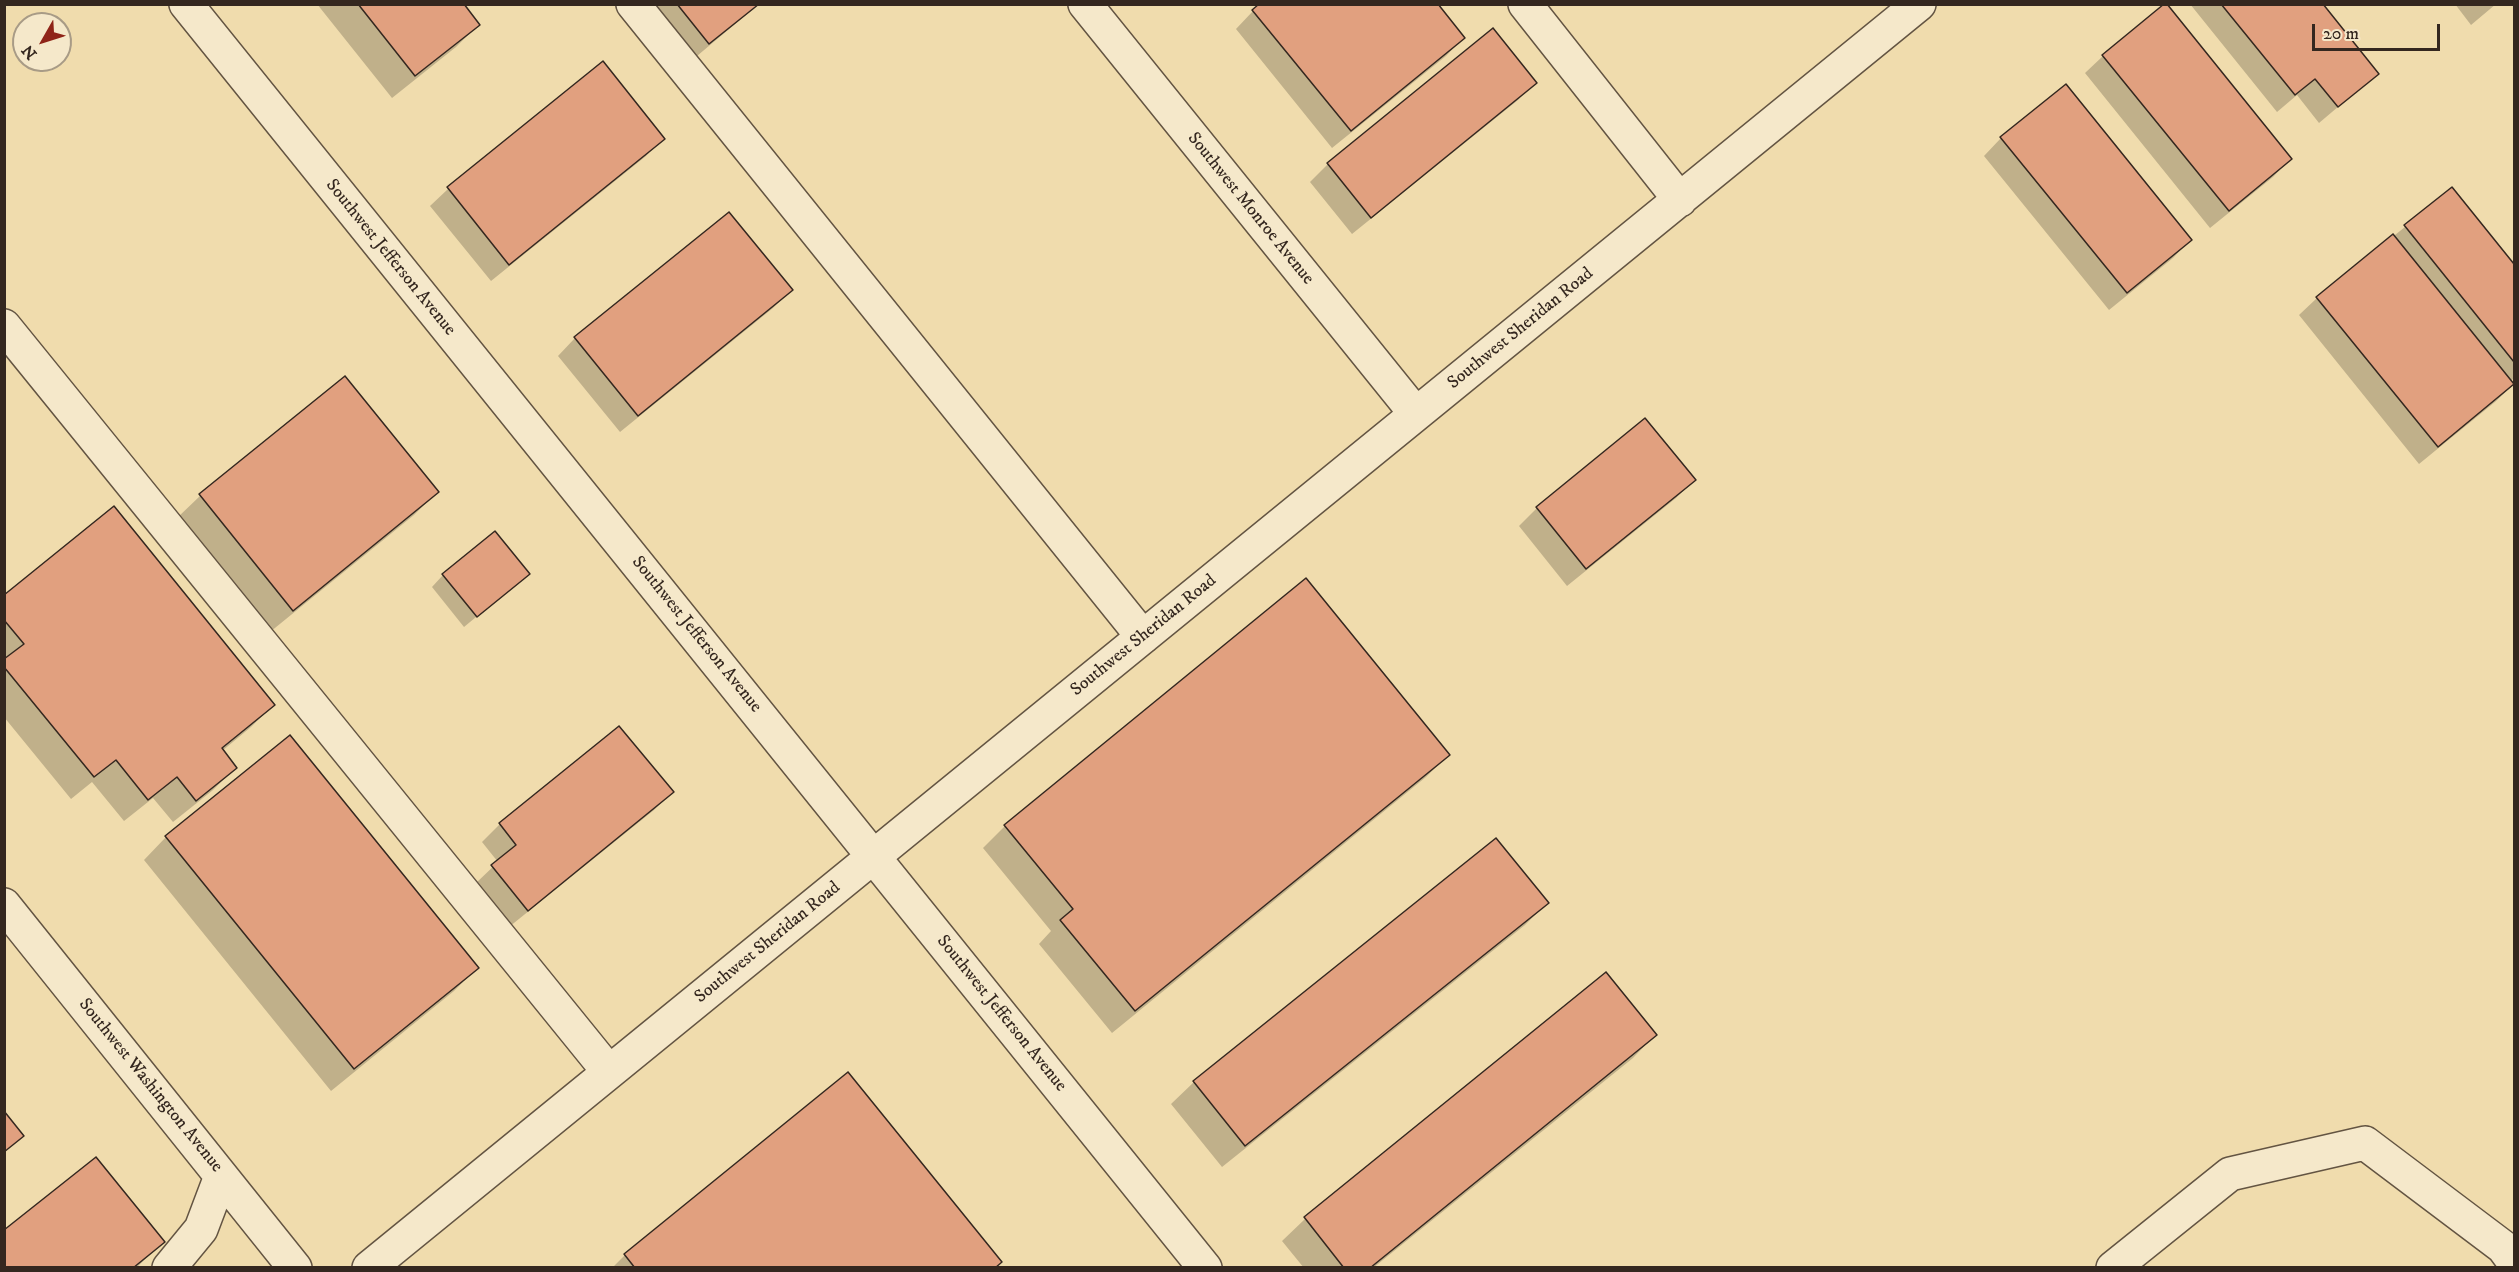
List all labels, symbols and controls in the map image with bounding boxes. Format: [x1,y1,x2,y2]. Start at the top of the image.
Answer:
north arrow [12,12,72,72]
scale bar [2315,12,2442,50]
text: 20 m [2323,23,2359,45]
text: N [18,41,41,63]
street label: Southwest Monroe Avenue [1182,129,1318,289]
street label: Southwest Jefferson Avenue [320,175,460,341]
street label: Southwest Sheridan Road [1444,264,1598,394]
street label: Southwest Jefferson Avenue [626,552,766,718]
street label: Southwest Sheridan Road [1067,571,1221,701]
street label: Southwest Sheridan Road [691,878,845,1008]
street label: Southwest Jefferson Avenue [931,931,1071,1097]
street label: Southwest Washington Avenue [73,995,227,1177]

